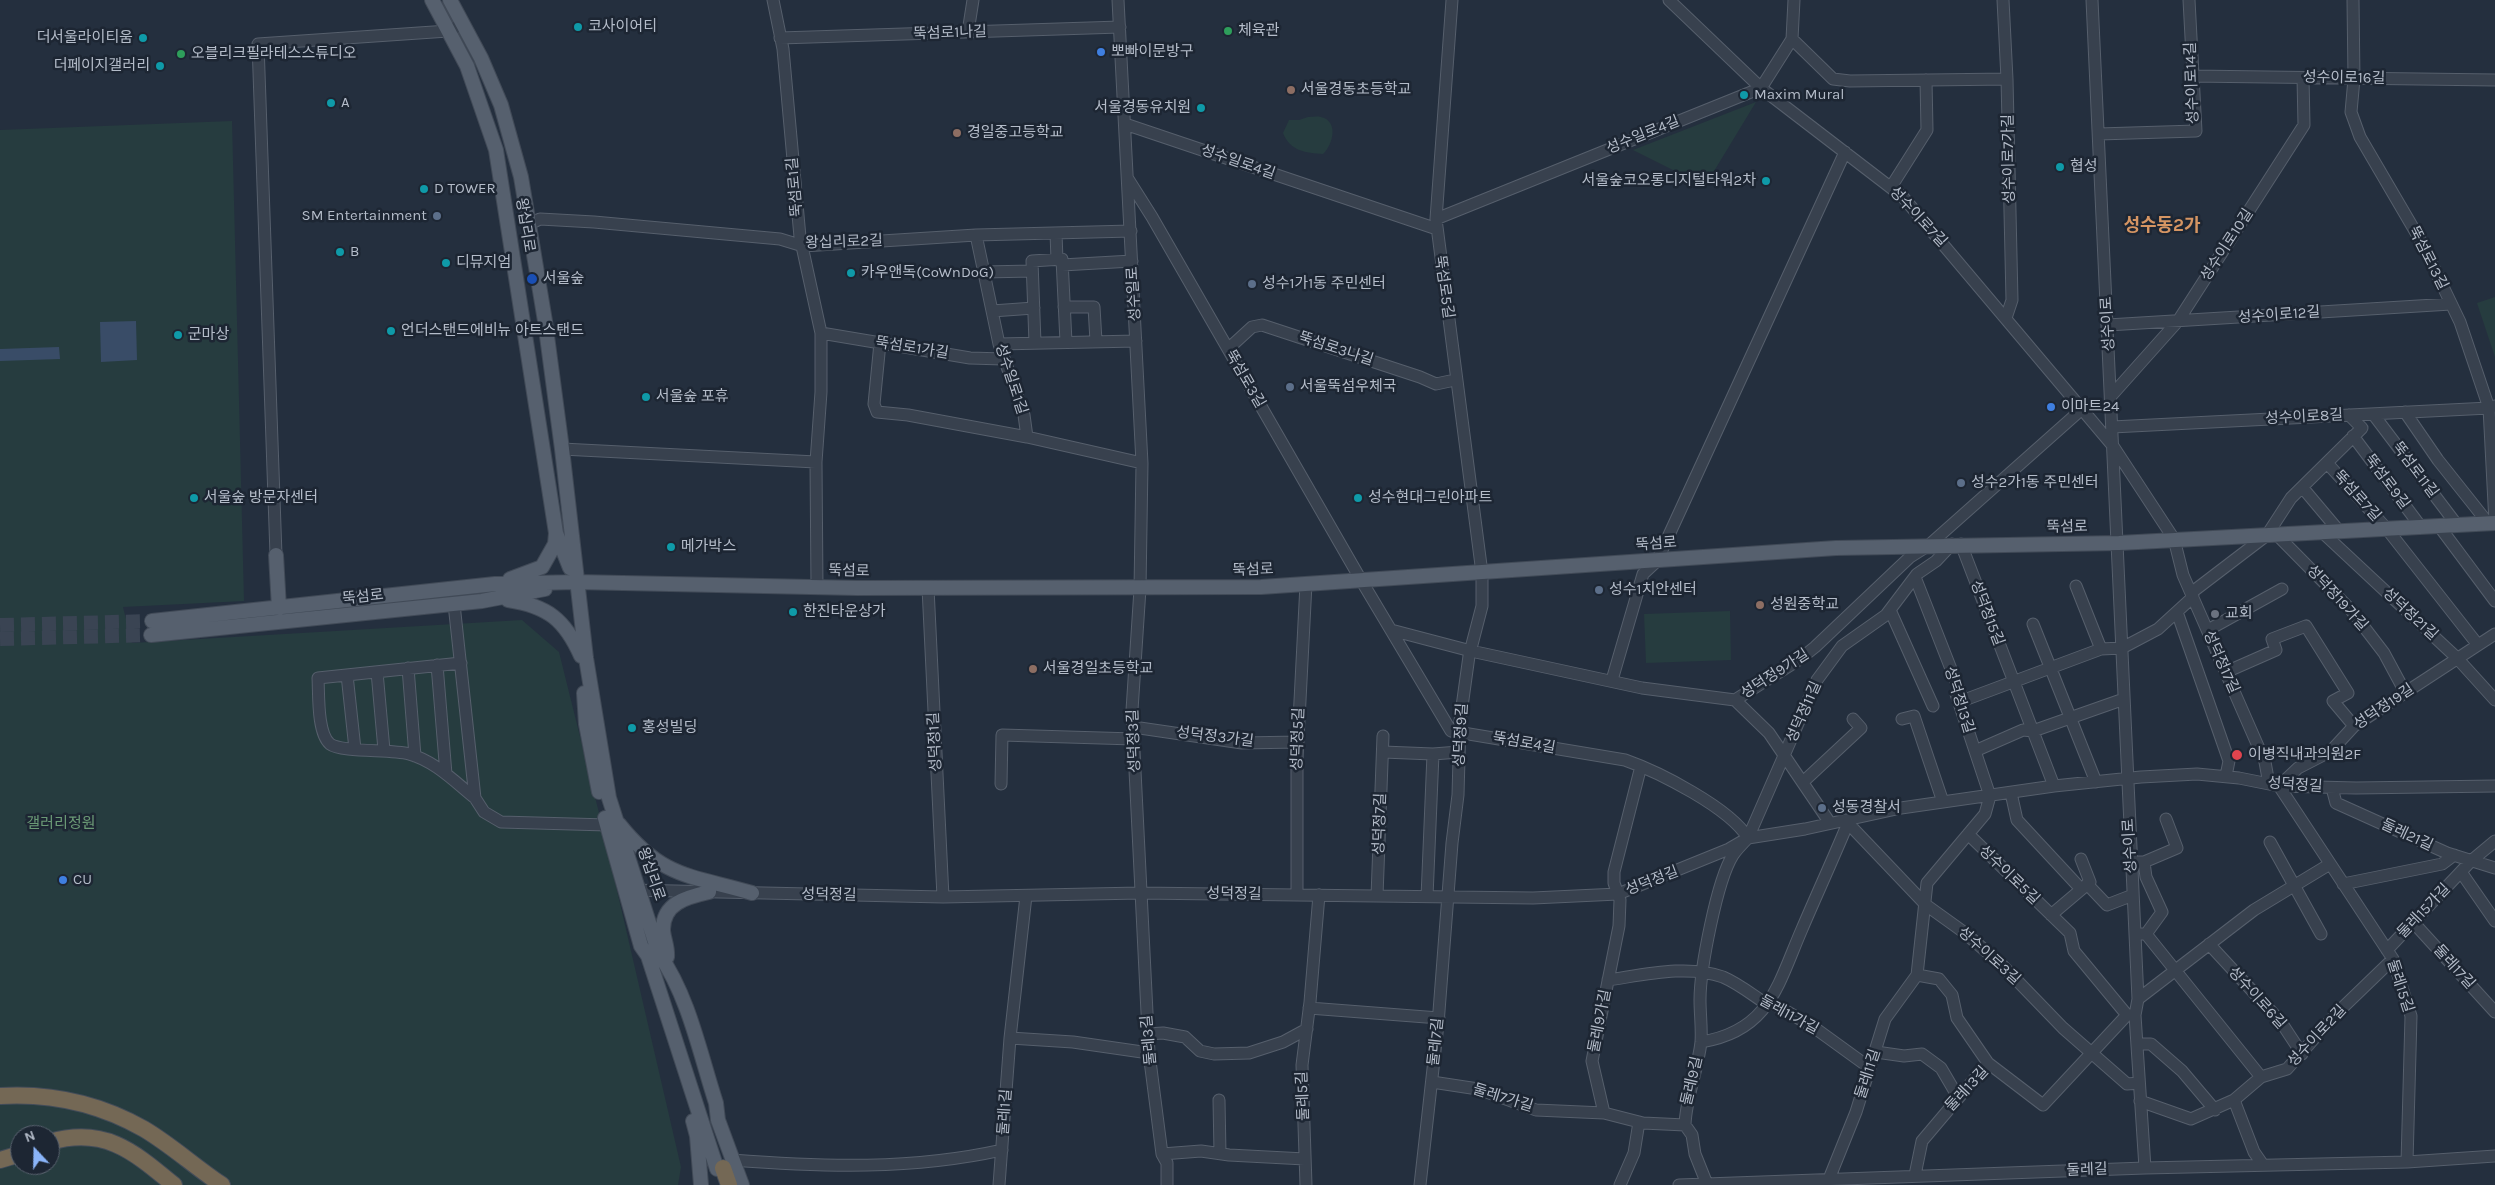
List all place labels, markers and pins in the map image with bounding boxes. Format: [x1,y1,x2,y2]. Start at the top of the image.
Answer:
place label: 코사이어티 [588,18,657,36]
marker: 코사이어티 [572,21,584,33]
place label: 체육관 [1238,22,1279,40]
marker: 체육관 [1222,25,1234,37]
place label: 더서울라이티움 [36,29,133,47]
marker: 더서울라이티움 [137,32,149,44]
place label: 뽀빠이문방구 [1111,43,1194,61]
place label: 오블리크필라테스스튜디오 [191,45,357,63]
marker: 뽀빠이문방구 [1095,46,1107,58]
marker: 오블리크필라테스스튜디오 [175,48,187,60]
place label: 더페이지갤러리 [53,57,150,75]
marker: 더페이지갤러리 [154,60,166,72]
place label: 서울경동초등학교 [1301,81,1411,99]
marker: 서울경동초등학교 [1285,84,1297,96]
place label: Maxim Mural [1754,86,1844,104]
marker: Maxim Mural [1738,89,1750,101]
place label: A [341,94,350,112]
marker: A [325,97,337,109]
place label: 서울경동유치원 [1094,99,1191,117]
marker: 서울경동유치원 [1195,102,1207,114]
place label: 경일중고등학교 [967,124,1064,142]
marker: 경일중고등학교 [951,127,963,139]
place label: 협성 [2070,158,2098,176]
marker: 협성 [2054,161,2066,173]
place label: 서울숲코오롱디지털타워2차 [1582,172,1756,190]
marker: 서울숲코오롱디지털타워2차 [1760,175,1772,187]
place label: D TOWER [434,180,496,198]
marker: D TOWER [418,183,430,195]
place label: SM Entertainment [302,207,427,225]
marker: SM Entertainment [431,210,443,222]
place label: B [350,243,359,261]
marker: B [334,246,346,258]
place label: 디뮤지엄 [456,254,511,272]
marker: 디뮤지엄 [440,257,452,269]
place label: 카우앤독(CoWnDoG) [861,264,994,282]
marker: 카우앤독(CoWnDoG) [845,267,857,279]
place label: 서울숲 [543,270,584,288]
marker: 서울숲 [525,272,539,286]
place label: 성수1가1동 주민센터 [1262,275,1386,293]
marker: 성수1가1동 주민센터 [1246,278,1258,290]
place label: 언더스탠드에비뉴 아트스탠드 [401,322,584,340]
marker: 언더스탠드에비뉴 아트스탠드 [385,325,397,337]
place label: 군마상 [188,326,229,344]
marker: 군마상 [172,329,184,341]
place label: 서울뚝섬우체국 [1300,378,1397,396]
marker: 서울뚝섬우체국 [1284,381,1296,393]
place label: 서울숲 포휴 [656,388,729,406]
marker: 서울숲 포휴 [640,391,652,403]
place label: 이마트24 [2061,398,2119,416]
marker: 이마트24 [2045,401,2057,413]
place label: 성수2가1동 주민센터 [1971,474,2099,492]
marker: 성수2가1동 주민센터 [1955,477,1967,489]
place label: 서울숲 방문자센터 [204,489,318,507]
place label: 성수현대그린아파트 [1368,489,1492,507]
marker: 서울숲 방문자센터 [188,492,200,504]
marker: 성수현대그린아파트 [1352,492,1364,504]
place label: 메가박스 [681,538,736,556]
marker: 메가박스 [665,541,677,553]
place label: 성수1치안센터 [1609,581,1697,599]
marker: 성수1치안센터 [1593,584,1605,596]
place label: 성원중학교 [1770,596,1839,614]
marker: 성원중학교 [1754,599,1766,611]
place label: 한진타운상가 [803,603,886,621]
place label: 교회 [2225,605,2253,623]
marker: 한진타운상가 [787,606,799,618]
marker: 교회 [2209,608,2221,620]
place label: 서울경일초등학교 [1043,660,1153,678]
marker: 서울경일초등학교 [1027,663,1039,675]
place label: 홍성빌딩 [642,719,697,737]
marker: 홍성빌딩 [626,722,638,734]
place label: 이병직내과의원2F [2248,746,2361,764]
marker: 이병직내과의원2F [2230,748,2244,762]
place label: 성동경찰서 [1832,799,1901,817]
marker: 성동경찰서 [1816,802,1828,814]
place label: CU [73,871,92,889]
marker: CU [57,874,69,886]

